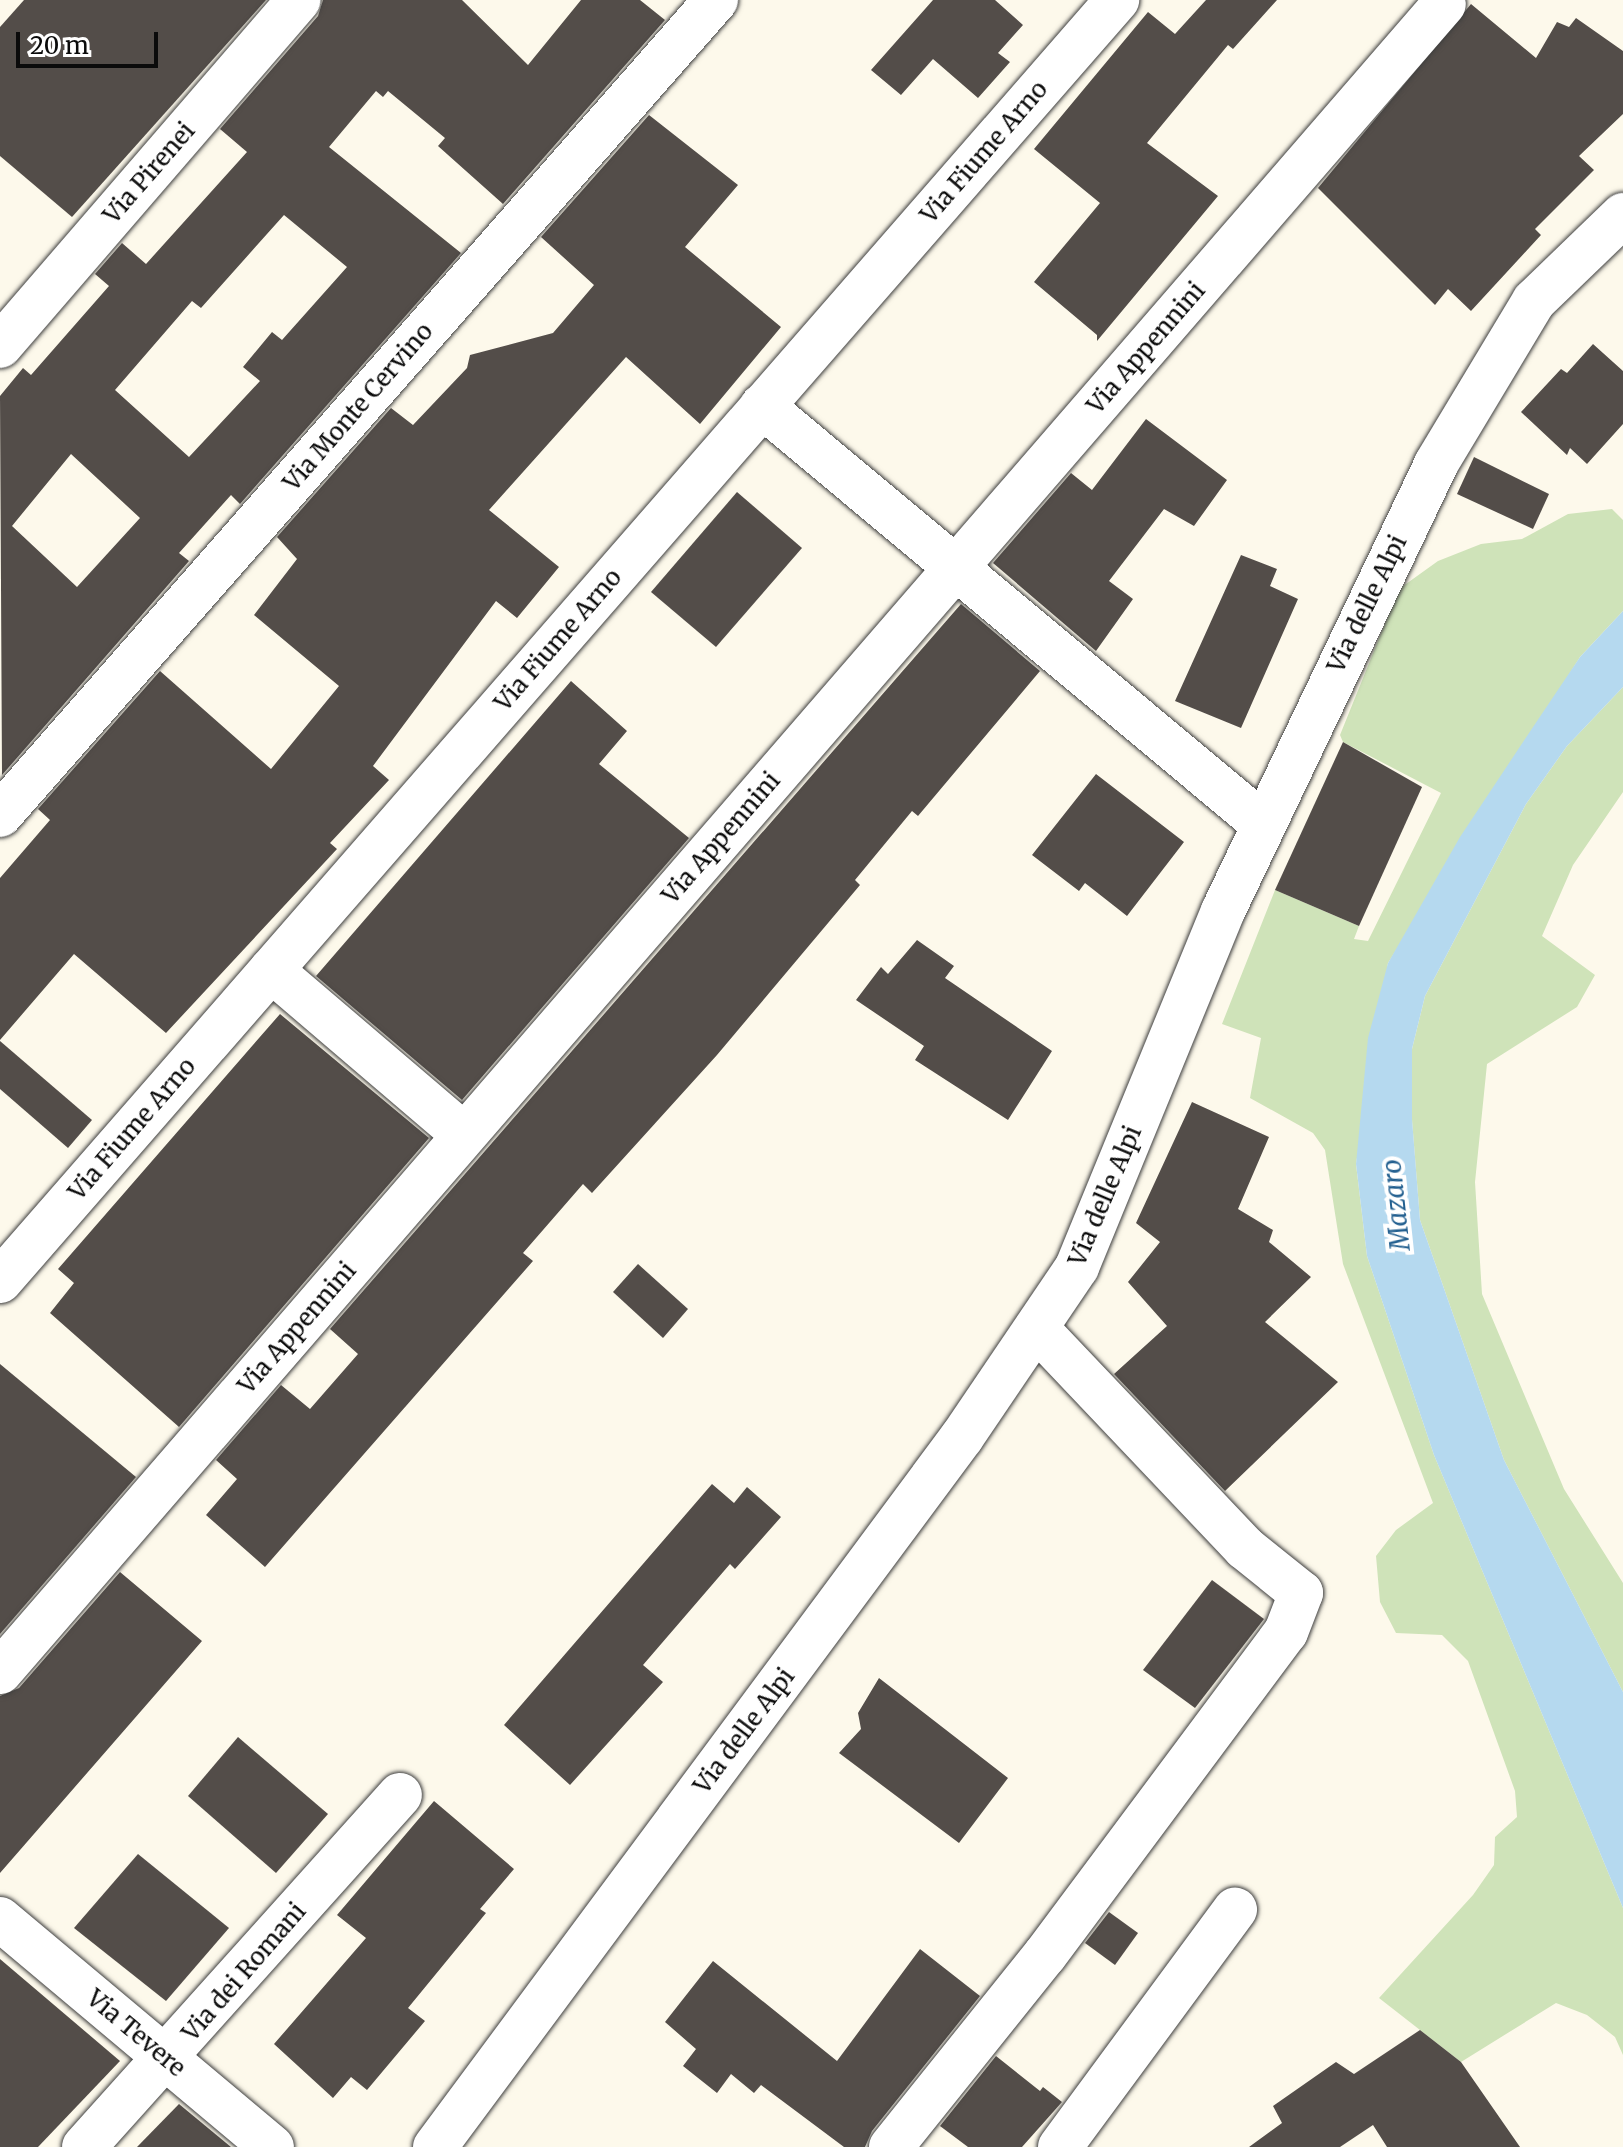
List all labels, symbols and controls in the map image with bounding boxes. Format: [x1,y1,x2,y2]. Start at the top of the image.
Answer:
scale bar [20,16,162,66]
text: 20 m [30,30,89,61]
street label: Via Fiume Arno [915,75,1053,229]
street label: Via Pirenei [97,117,201,229]
street label: Via Appennini [1081,276,1211,420]
street label: Via Monte Cervino [277,317,439,497]
street label: Via delle Alpi [1321,531,1413,677]
street label: Via Fiume Arno [489,563,627,717]
street label: Via Appennini [656,766,786,910]
street label: Via Fiume Arno [63,1052,201,1206]
street label: Via delle Alpi [1063,1122,1147,1270]
water label: Mazaro [1376,1158,1416,1252]
street label: Via Appennini [232,1256,362,1400]
street label: Via delle Alpi [688,1663,800,1799]
street label: Via dei Romani [176,1897,312,2047]
street label: Via Tevere [81,1984,191,2082]

